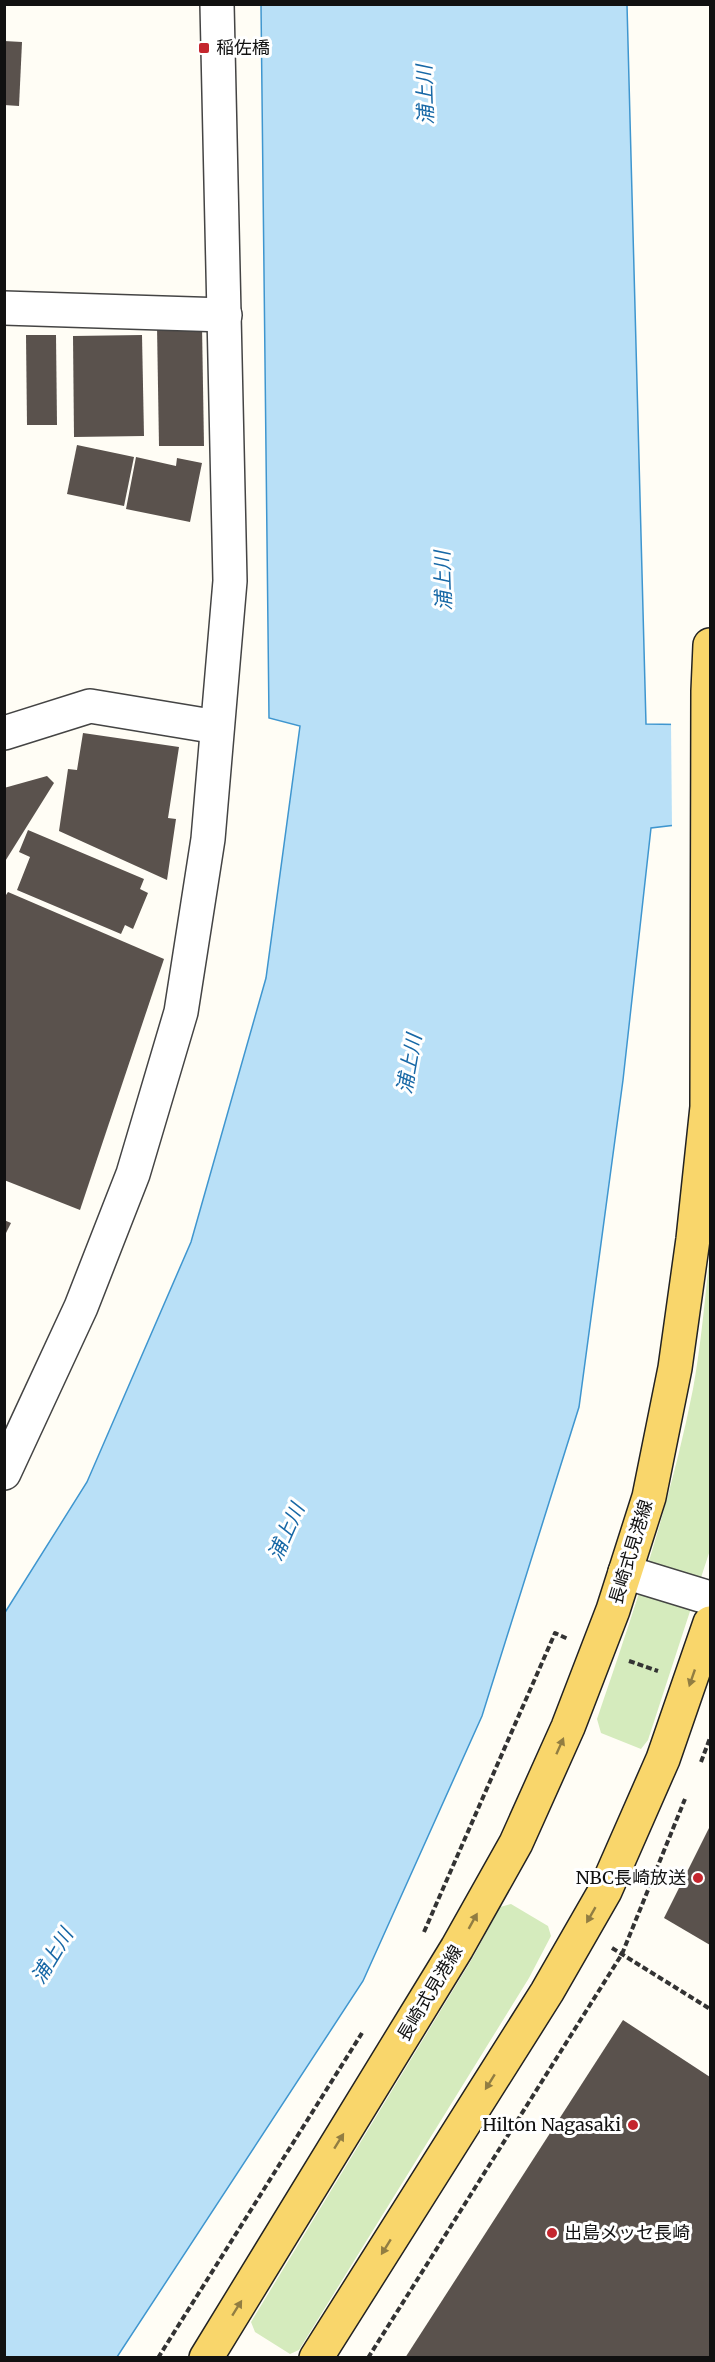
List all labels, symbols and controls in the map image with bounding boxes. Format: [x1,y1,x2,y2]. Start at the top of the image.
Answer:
place label: 稲佐橋 [216,36,270,59]
marker: 稲佐橋 [197,41,211,55]
water label: 浦上川 [411,63,438,125]
water label: 浦上川 [429,549,456,611]
water label: 浦上川 [391,1030,426,1096]
water label: 浦上川 [262,1497,310,1564]
street label: 長崎式見港線 [604,1497,657,1607]
one-way arrow [686,1669,696,1687]
one-way arrow [555,1738,564,1755]
place label: NBC長崎放送 [576,1866,686,1889]
marker: NBC長崎放送 [691,1871,705,1885]
one-way arrow [587,1907,597,1924]
one-way arrow [468,1912,478,1929]
water label: 浦上川 [25,1922,79,1988]
street label: 長崎式見港線 [392,1941,467,2045]
one-way arrow [485,2074,496,2090]
place label: Hilton Nagasaki [482,2113,621,2136]
marker: Hilton Nagasaki [626,2118,640,2132]
one-way arrow [333,2133,344,2150]
place label: 出島メッセ長崎 [564,2221,690,2244]
marker: 出島メッセ長崎 [545,2226,559,2240]
one-way arrow [381,2239,392,2255]
one-way arrow [231,2300,242,2316]

